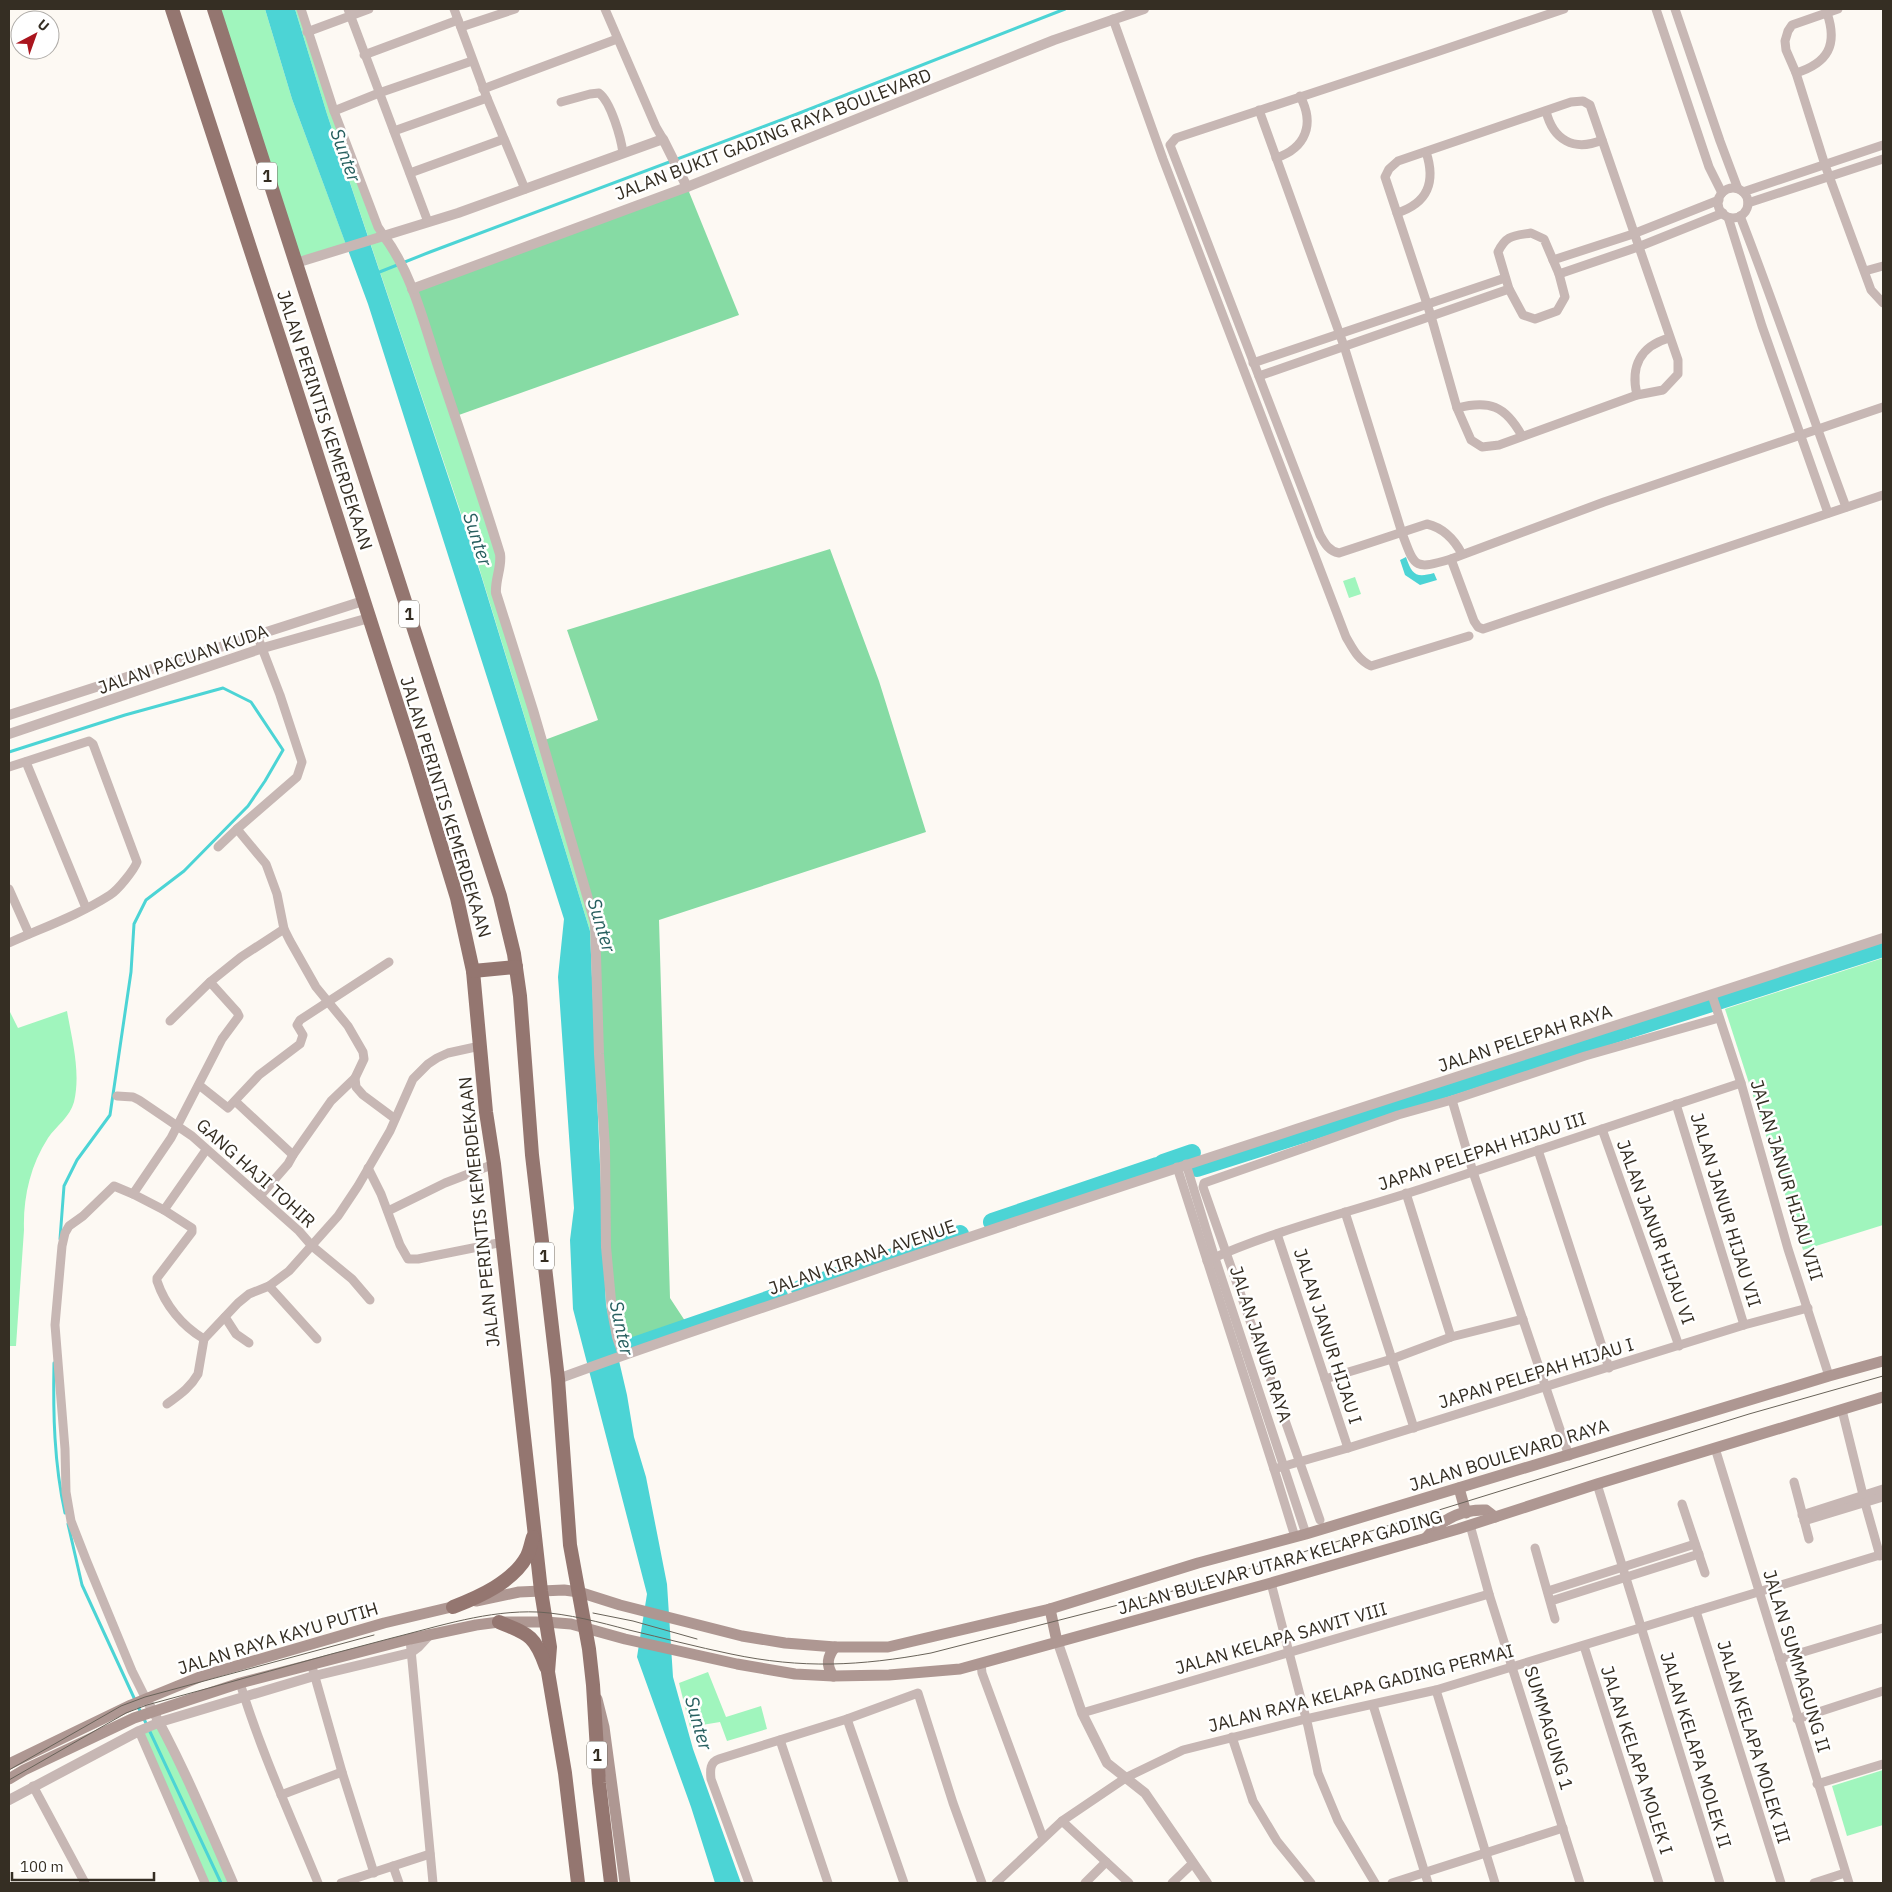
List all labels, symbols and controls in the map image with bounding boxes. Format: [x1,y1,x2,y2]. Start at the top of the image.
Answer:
north arrow [10,10,60,60]
text: U [34,15,53,35]
street label: JALAN BUKIT GADING RAYA BOULEVARD [611,63,935,205]
water label: Sunter [325,125,367,186]
road number: 1 [257,162,277,190]
street label: JALAN PERINTIS KEMERDEKAAN [272,287,378,553]
water label: Sunter [458,509,498,570]
road number: 1 [399,600,419,628]
street label: JALAN PACUAN KUDA [95,619,272,699]
street label: JALAN PERINTIS KEMERDEKAAN [395,674,497,940]
water label: Sunter [582,895,622,956]
street label: JALAN PELEPAH RAYA [1435,999,1615,1077]
street label: JALAN PERINTIS KEMERDEKAAN [453,1076,505,1348]
street label: JALAN JANUR HIJAU VIII [1745,1077,1829,1283]
street label: JAPAN PELEPAH HIJAU III [1375,1107,1589,1195]
street label: JALAN JANUR HIJAU VII [1685,1110,1767,1310]
street label: GANG HAJI TOHIR [192,1113,320,1233]
street label: JALAN JANUR HIJAU VI [1612,1137,1700,1327]
street label: JALAN KIRANA AVENUE [765,1214,959,1300]
road number: 1 [534,1242,554,1270]
street label: JALAN JANUR HIJAU I [1289,1245,1367,1427]
street label: JALAN JANUR RAYA [1225,1263,1297,1426]
water label: Sunter [605,1299,640,1358]
street label: JAPAN PELEPAH HIJAU I [1436,1332,1636,1414]
street label: JALAN BOULEVARD RAYA [1406,1414,1612,1496]
street label: JALAN BULEVAR UTARA KELAPA GADING [1115,1505,1445,1619]
street label: JALAN SUMMAGUNG II [1758,1567,1836,1755]
street label: JALAN RAYA KAYU PUTIH [175,1597,381,1679]
street label: JALAN KELAPA SAWIT VIII [1172,1597,1390,1679]
street label: JALAN KELAPA MOLEK III [1712,1638,1796,1846]
street label: JALAN RAYA KELAPA GADING PERMAI [1206,1639,1516,1737]
street label: JALAN KELAPA MOLEK II [1655,1649,1737,1851]
street label: SUMMAGUNG 1 [1519,1663,1579,1793]
street label: JALAN KELAPA MOLEK I [1596,1663,1678,1857]
water label: Sunter [680,1693,718,1754]
road number: 1 [587,1742,607,1768]
scale bar [12,1850,155,1882]
text: 100 m [20,1857,64,1876]

